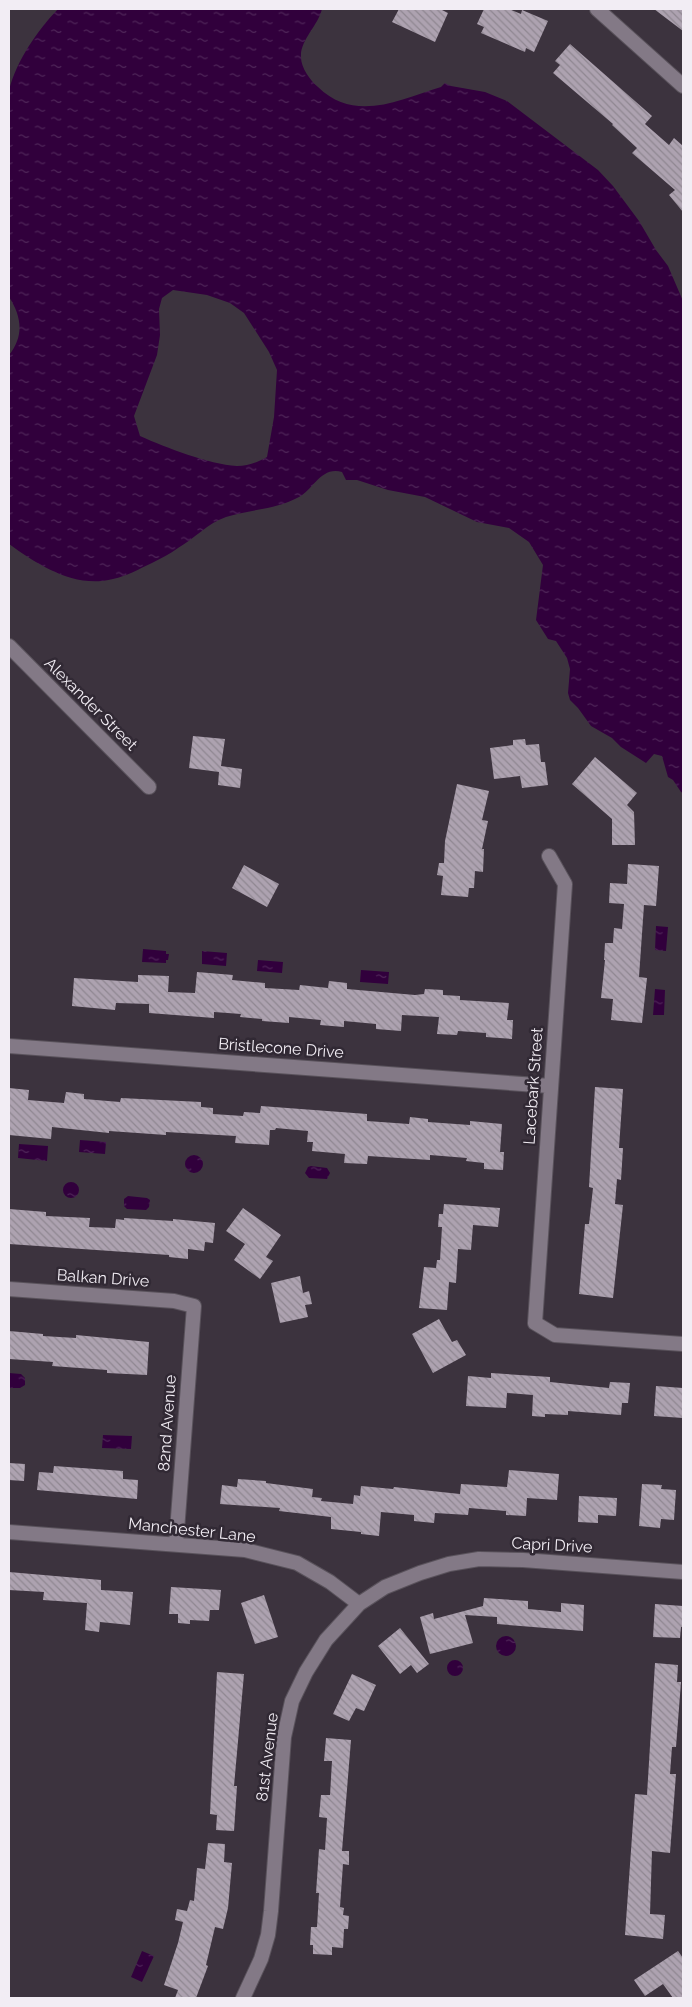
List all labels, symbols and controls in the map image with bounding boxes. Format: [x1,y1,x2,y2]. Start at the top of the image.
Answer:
street label: Alexander Street [41,654,142,755]
street label: Lacebark Street [519,1026,547,1145]
street label: Bristlecone Drive [218,1034,344,1062]
street label: Balkan Drive [56,1265,150,1291]
street label: 82nd Avenue [154,1374,180,1472]
street label: Manchester Lane [127,1514,257,1546]
street label: Capri Drive [511,1533,593,1557]
street label: 81st Avenue [252,1712,282,1802]

